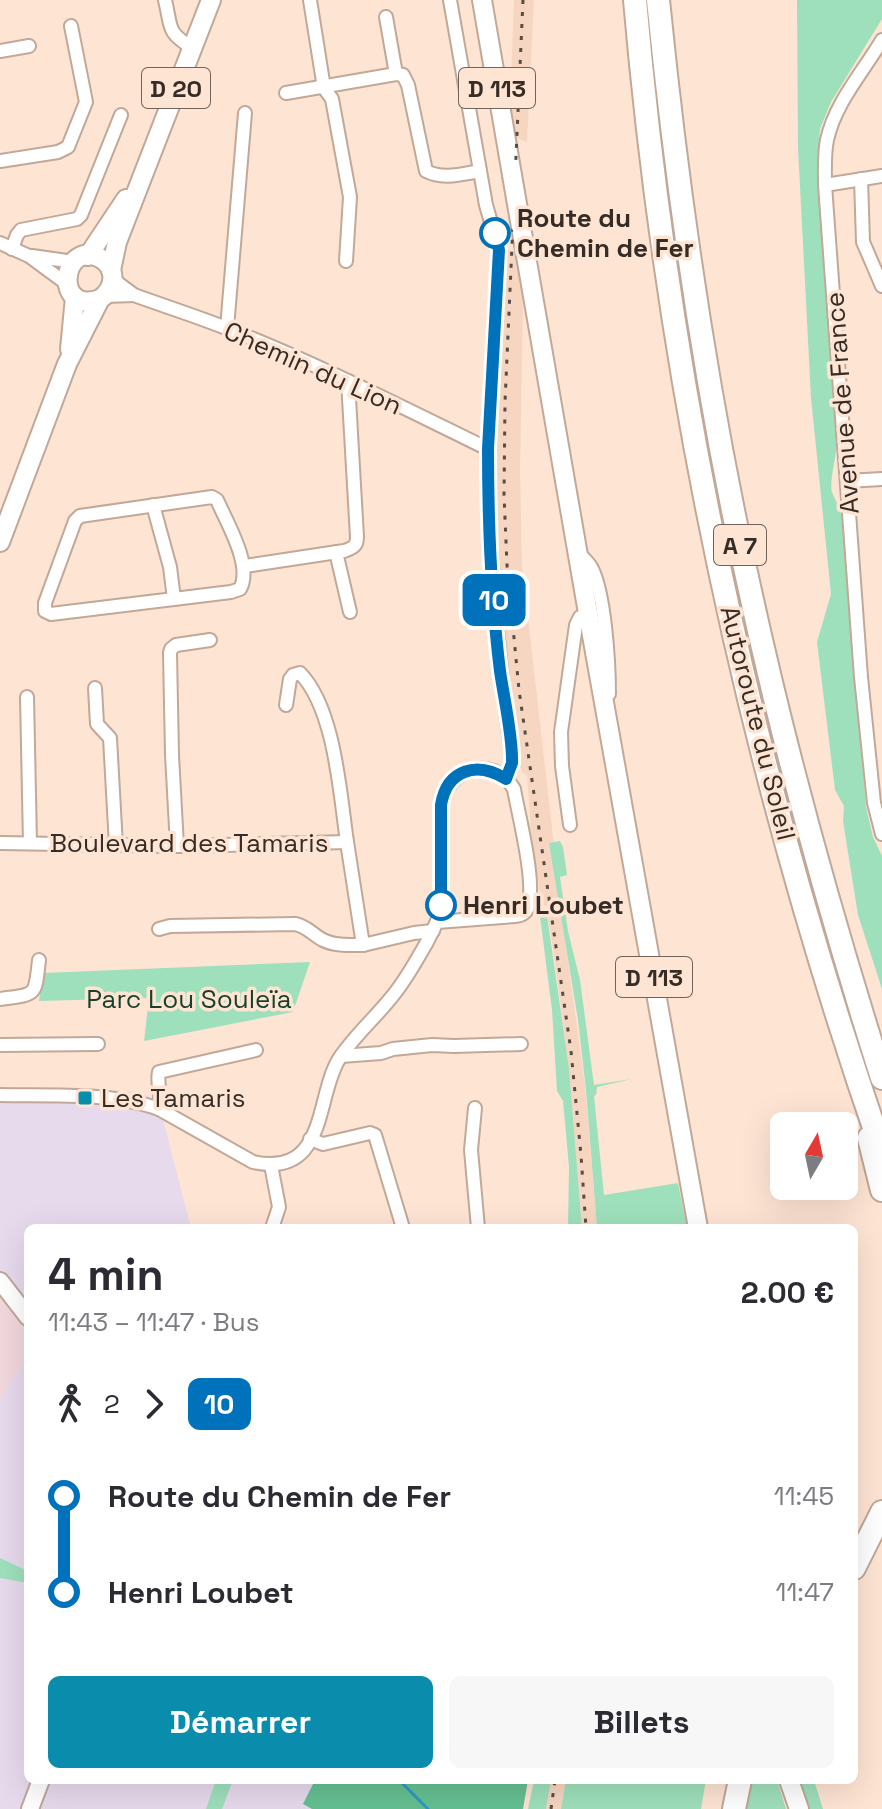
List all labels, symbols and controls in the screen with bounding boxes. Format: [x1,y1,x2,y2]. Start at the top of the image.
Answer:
road number: D 20 [142,68,210,108]
road number: D 113 [459,68,535,108]
place label: Route du Chemin de Fer [517,201,694,265]
marker: Route du Chemin de Fer [480,218,510,248]
street label: Avenue de France [817,291,867,515]
street label: Chemin du Lion [219,314,407,422]
road number: A 7 [714,525,766,565]
line badge: 10 [458,574,530,626]
text: 10 [479,582,509,618]
street label: Autoroute du Soleil [712,602,804,844]
street label: Boulevard des Tamaris [50,826,328,860]
place label: Henri Loubet [463,888,624,922]
marker: Henri Loubet [426,890,456,920]
road number: D 113 [616,957,692,997]
park label: Parc Lou Souleïa [86,982,292,1016]
place label: Les Tamaris [101,1081,245,1115]
marker: Les Tamaris [76,1089,94,1107]
north arrow [770,1112,858,1200]
map controls [770,1112,858,1200]
text: 4 min [48,1247,164,1303]
text: 2.00 € [741,1273,834,1312]
text: 11:43 – 11:47 · Bus [48,1305,259,1339]
icon: walk [48,1382,92,1426]
icon: forward [132,1382,176,1426]
text: 10 [204,1386,235,1422]
text: 2 [104,1387,120,1421]
text: Route du Chemin de Fer [108,1477,451,1516]
text: 11:45 [774,1479,834,1513]
text: Henri Loubet [108,1573,294,1612]
text: 11:47 [776,1575,834,1609]
button: Démarrer [48,1676,433,1768]
button: Billets [449,1676,834,1768]

